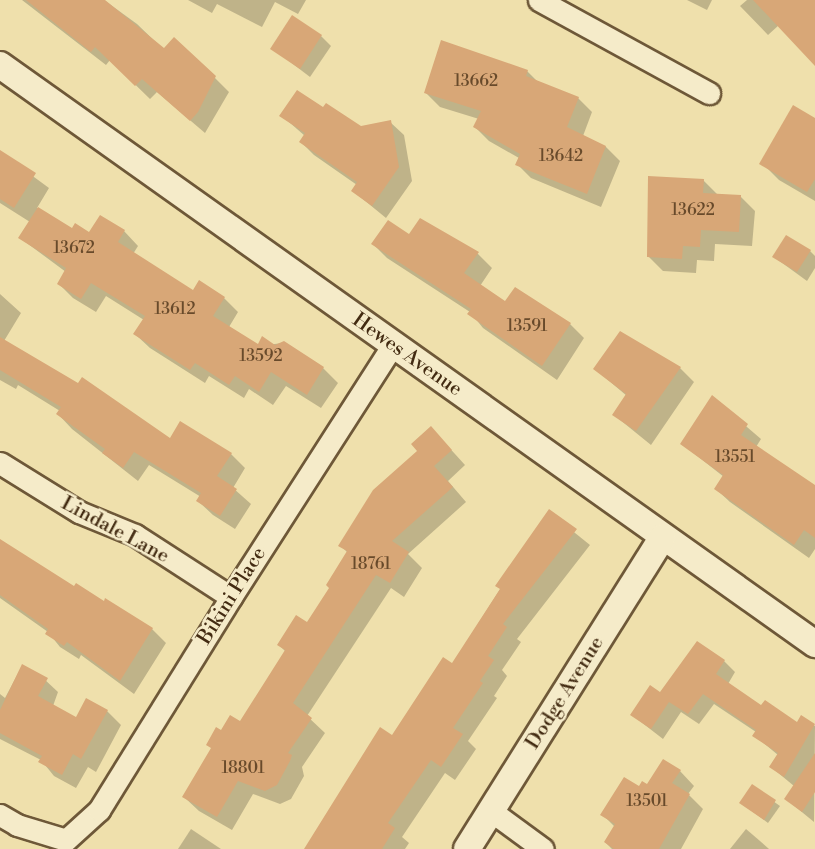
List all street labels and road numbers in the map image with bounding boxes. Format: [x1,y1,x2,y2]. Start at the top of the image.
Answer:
street label: Hewes Avenue [347,308,467,402]
street label: Lindale Lane [57,492,173,568]
street label: Bikini Place [193,543,271,649]
street label: Dodge Avenue [521,632,609,754]

